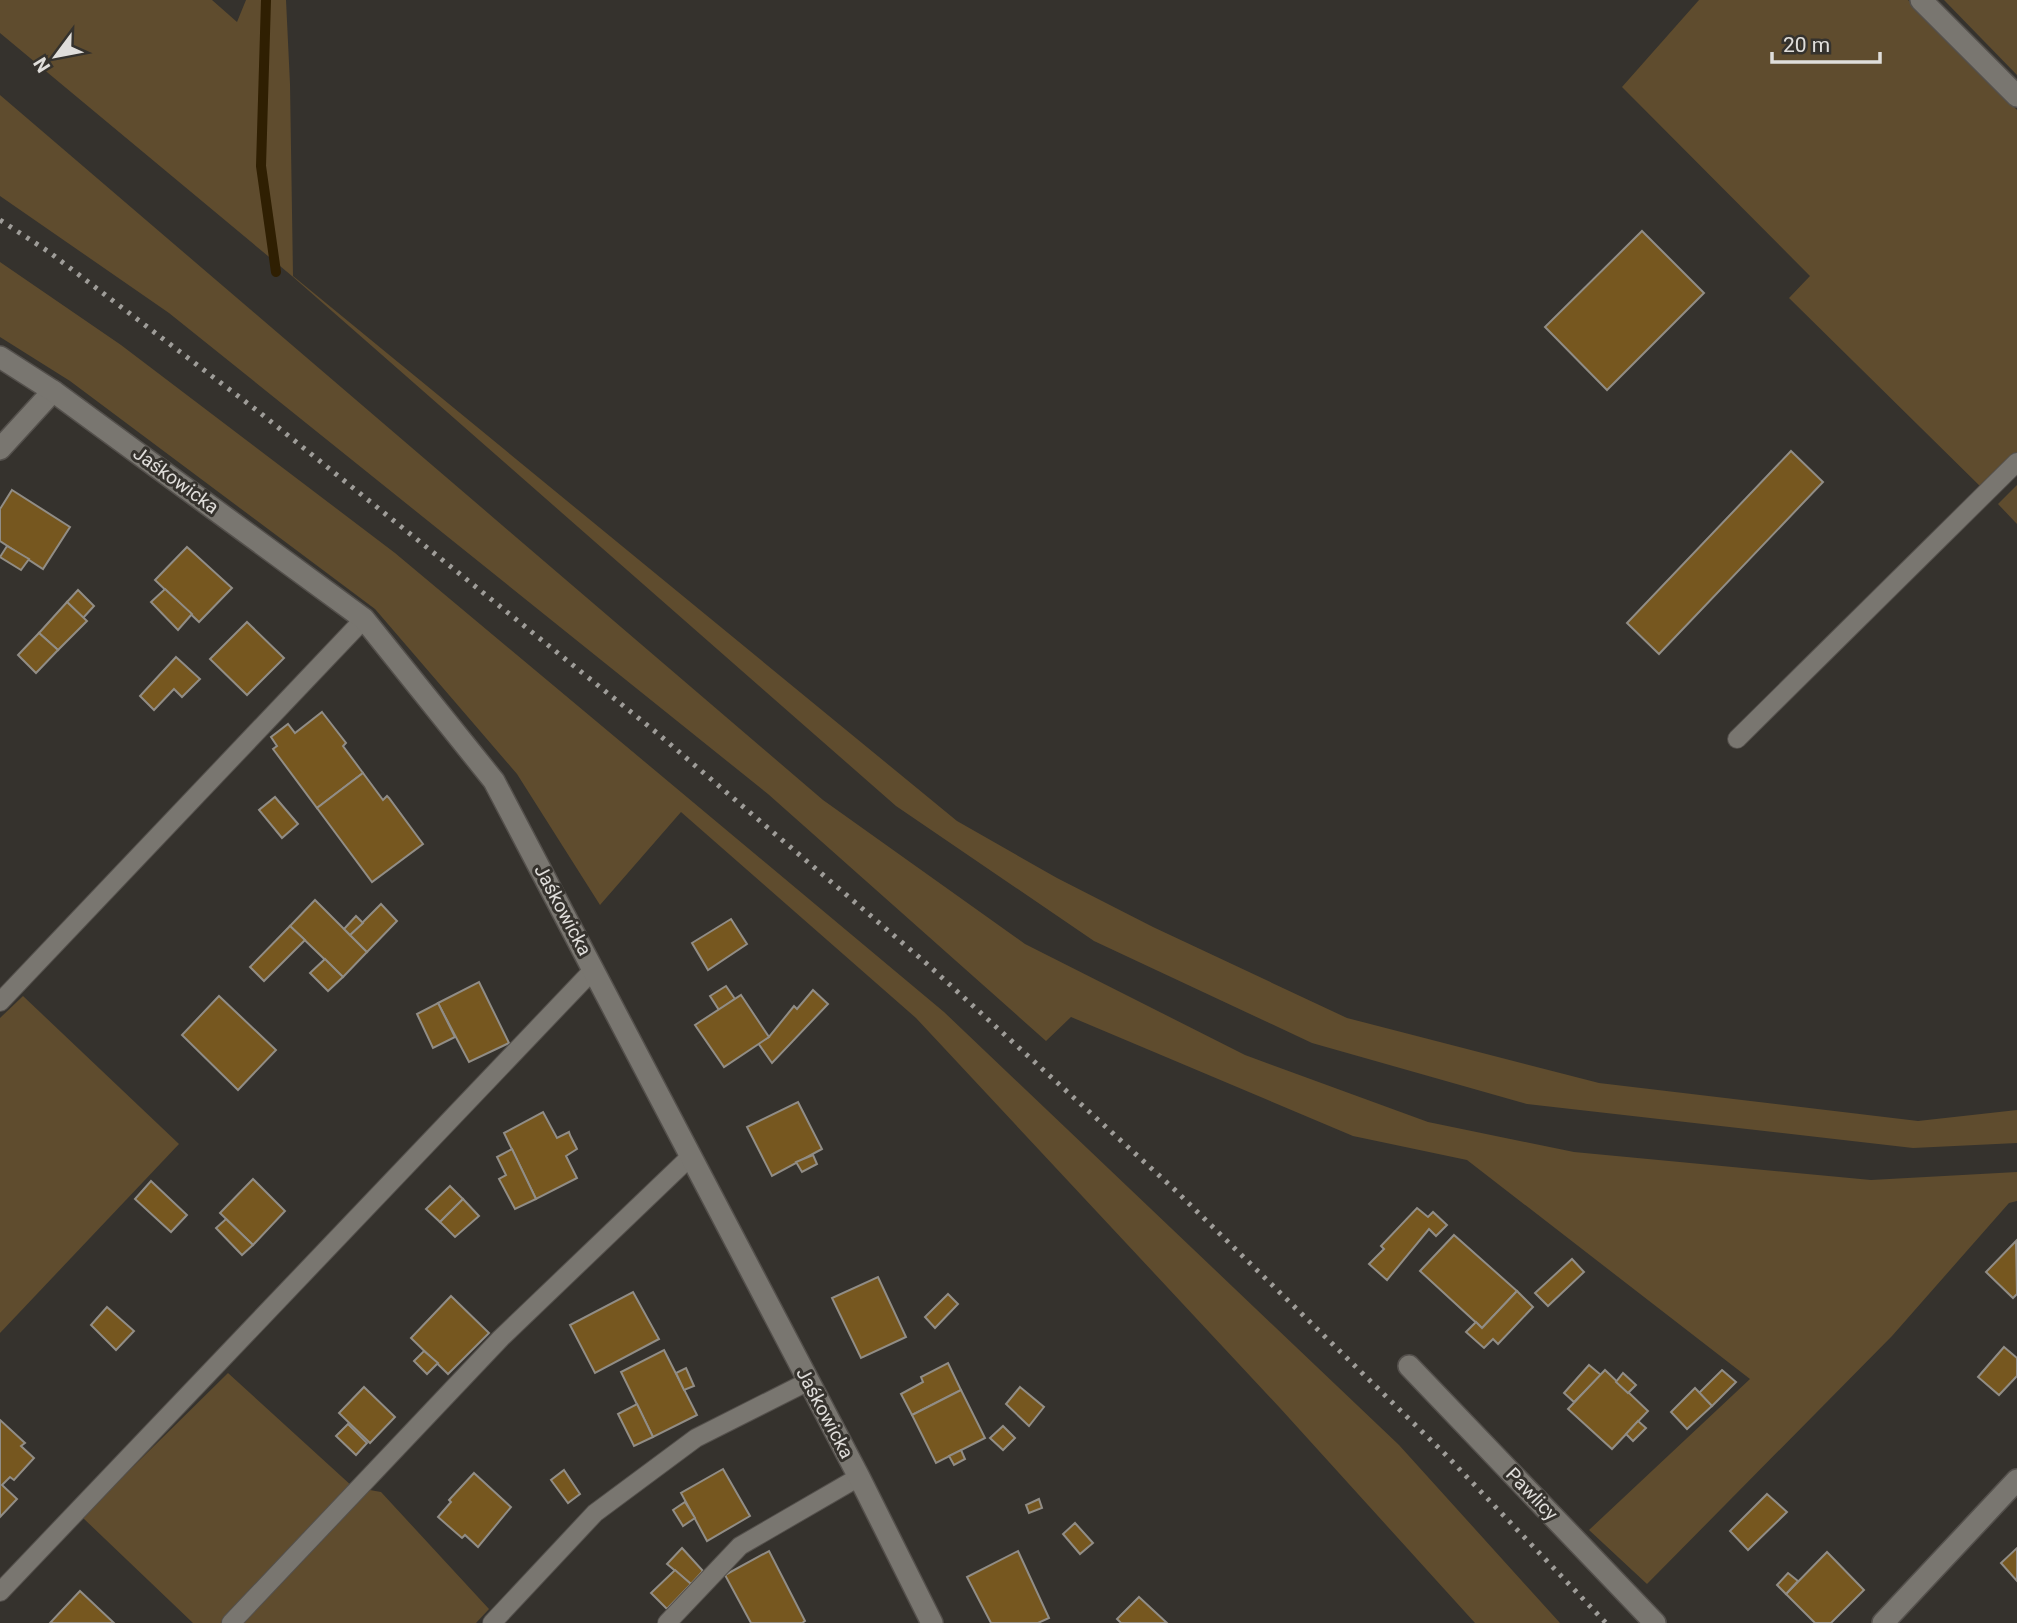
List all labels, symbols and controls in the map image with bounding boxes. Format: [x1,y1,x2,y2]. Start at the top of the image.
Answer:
north arrow [21,21,91,91]
scale bar [1772,21,1881,65]
text: 20 m [1783,33,1830,57]
text: N [29,53,55,77]
street label: Jaśkowicka [129,441,223,519]
street label: Jaśkowicka [529,860,597,960]
street label: Jaśkowicka [791,1363,859,1463]
street label: Pawlicy [1501,1463,1563,1525]

